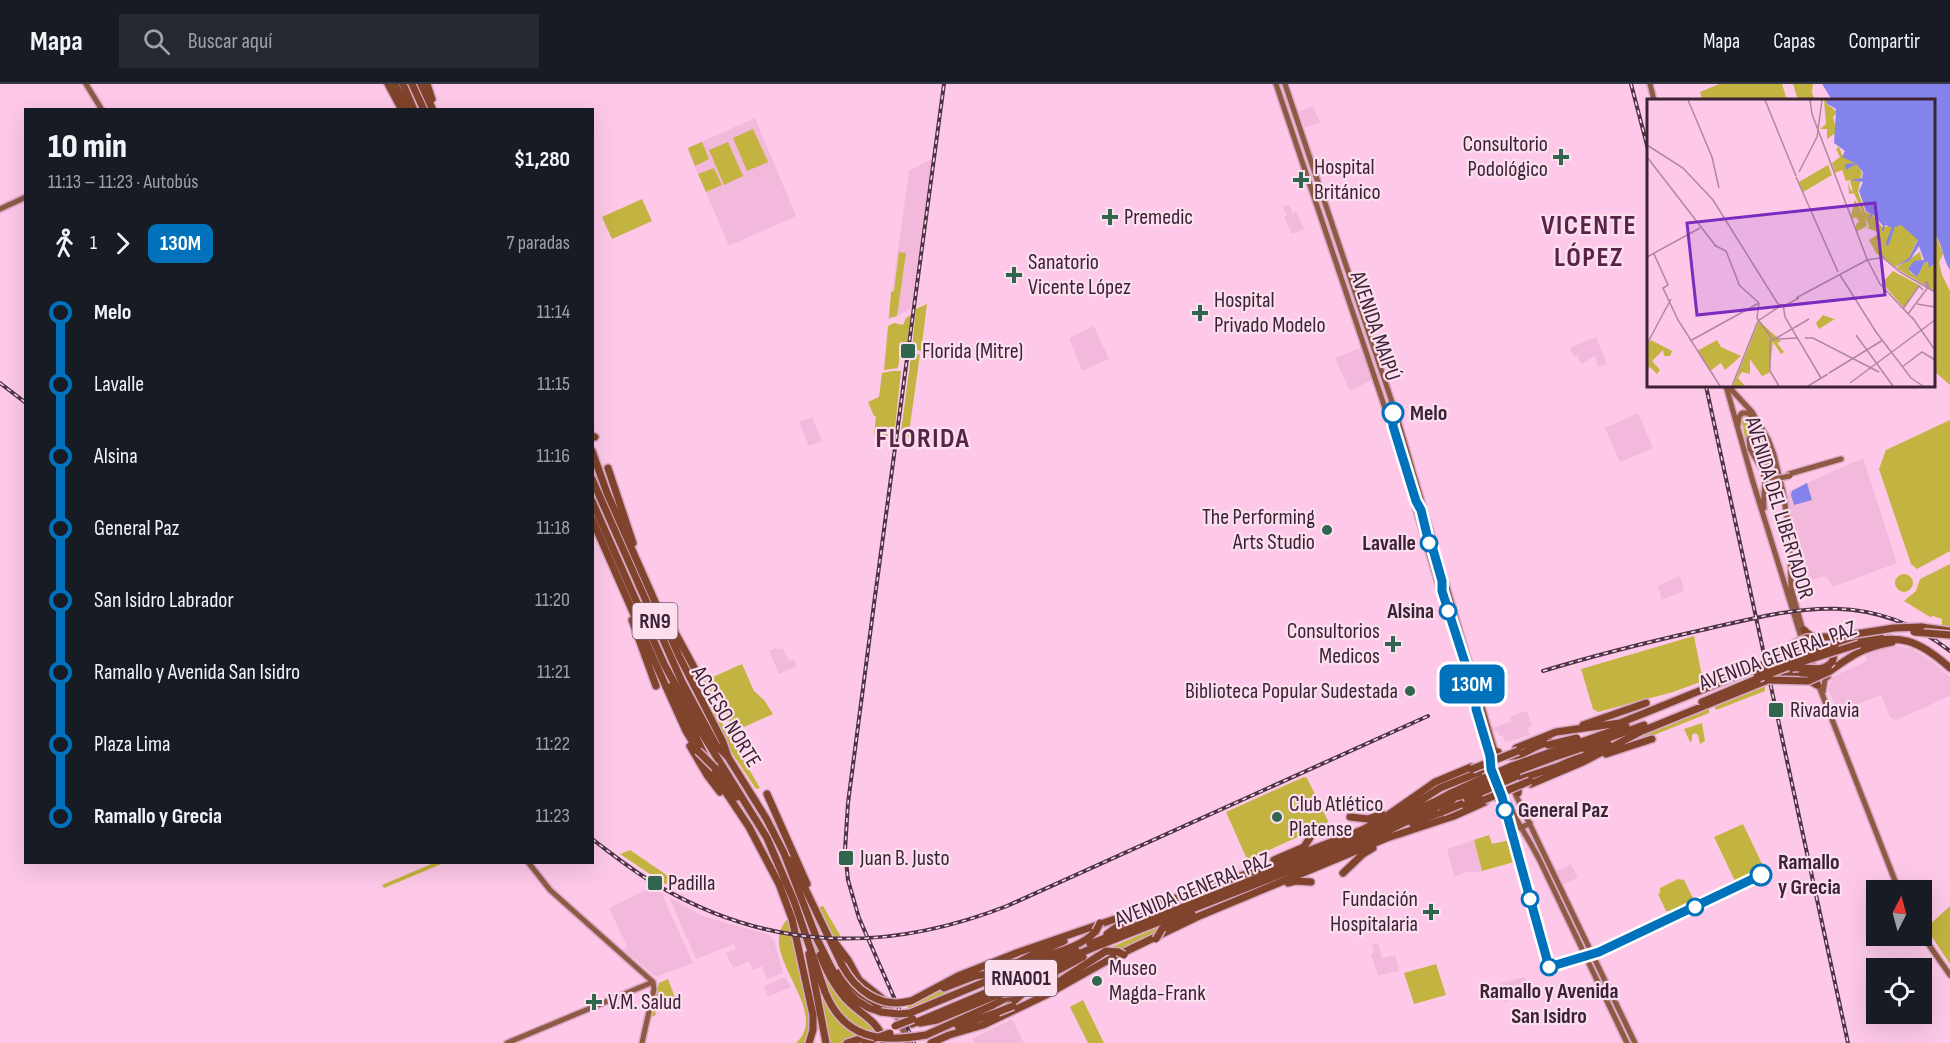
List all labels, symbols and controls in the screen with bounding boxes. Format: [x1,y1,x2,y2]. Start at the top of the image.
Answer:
search box [119,14,539,68]
text: Mapa [30,25,83,58]
icon: search [140,25,173,58]
text: Buscar aquí [188,28,272,55]
text: Mapa [1703,29,1740,54]
text: Capas [1773,29,1815,54]
text: Compartir [1848,29,1920,54]
inset map [1647,99,1935,387]
text: 10 min [48,127,127,167]
place label: Consultorio Podológico [1463,131,1548,183]
text: $1,280 [514,146,570,173]
marker: Consultorio Podológico [1552,148,1570,166]
place label: Hospital Británico [1314,154,1381,206]
text: 11:13 – 11:23 · Autobús [48,170,198,194]
marker: Hospital Británico [1292,171,1310,189]
place label: Premedic [1124,204,1193,231]
marker: Premedic [1101,208,1119,226]
district label: VICENTE LÓPEZ [1541,209,1637,274]
icon: walk [48,227,81,260]
icon: forward [106,227,139,260]
text: 1 [90,231,97,255]
text: 130M [160,231,201,256]
text: 7 paradas [507,231,570,255]
place label: Sanatorio Vicente López [1028,249,1131,301]
marker: Sanatorio Vicente López [1005,266,1023,284]
street label: AVENIDA MAIPÚ [1343,267,1406,384]
place label: Hospital Privado Modelo [1214,287,1326,339]
text: Melo [94,299,131,326]
text: 11:14 [537,300,570,324]
marker: Hospital Privado Modelo [1191,304,1209,322]
place label: Florida (Mitre) [922,338,1023,365]
marker: Florida (Mitre) [899,342,917,360]
text: Lavalle [94,371,144,398]
text: 11:15 [537,372,570,396]
place label: Melo [1410,400,1447,427]
marker: Melo [1382,402,1404,424]
street label: AVENIDA DEL LIBERTADOR [1738,413,1820,602]
district label: FLORIDA [876,422,970,455]
text: Alsina [94,443,138,470]
text: 11:16 [536,444,570,468]
place label: The Performing Arts Studio [1202,504,1315,556]
text: General Paz [94,515,180,542]
text: 11:18 [536,516,570,540]
marker: The Performing Arts Studio [1320,523,1334,537]
place label: Lavalle [1362,530,1416,557]
marker: Lavalle [1420,534,1438,552]
text: San Isidro Labrador [94,587,234,614]
text: 11:20 [535,588,570,612]
place label: Alsina [1386,598,1434,625]
marker: Alsina [1439,602,1457,620]
road number: RN9 [632,603,678,639]
street label: AVENIDA GENERAL PAZ [1694,615,1861,697]
place label: Consultorios Medicos [1287,618,1380,670]
marker: Consultorios Medicos [1384,635,1402,653]
text: Ramallo y Avenida San Isidro [94,659,300,686]
text: 11:21 [537,660,570,684]
street label: ACCESO NORTE [685,661,767,772]
line badge: 130M [1430,664,1514,704]
text: 130M [1452,672,1492,697]
place label: Biblioteca Popular Sudestada [1185,678,1398,705]
marker: Biblioteca Popular Sudestada [1403,684,1417,698]
place label: Rivadavia [1790,697,1859,724]
marker: Rivadavia [1767,701,1785,719]
text: Plaza Lima [94,731,171,758]
text: 11:22 [536,732,570,756]
place label: Club Atlético Platense [1289,791,1383,843]
place label: General Paz [1518,797,1609,824]
marker: General Paz [1496,801,1514,819]
text: Ramallo y Grecia [94,803,222,830]
text: 11:23 [536,804,570,828]
marker: Club Atlético Platense [1270,810,1284,824]
place label: Juan B. Justo [859,845,950,872]
street label: AVENIDA GENERAL PAZ [1110,846,1275,934]
marker: Juan B. Justo [837,849,855,867]
place label: Ramallo y Grecia [1778,849,1841,901]
marker: Ramallo y Grecia [1750,864,1772,886]
place label: Padilla [668,870,715,897]
marker: Padilla [646,874,664,892]
north arrow [1866,880,1932,946]
map controls [1866,880,1932,1024]
place label: Fundación Hospitalaria [1330,886,1418,938]
unlabelled marker [1521,890,1539,908]
unlabelled marker [1686,898,1704,916]
marker: Fundación Hospitalaria [1422,903,1440,921]
place label: Museo Magda-Frank [1109,955,1206,1007]
marker: Ramallo y Avenida San Isidro [1540,958,1558,976]
button: locate [1866,958,1932,1024]
road number: RNA001 [985,960,1057,996]
marker: Museo Magda-Frank [1090,974,1104,988]
place label: Ramallo y Avenida San Isidro [1480,978,1618,1030]
place label: V.M. Salud [608,989,681,1016]
marker: V.M. Salud [585,993,603,1011]

